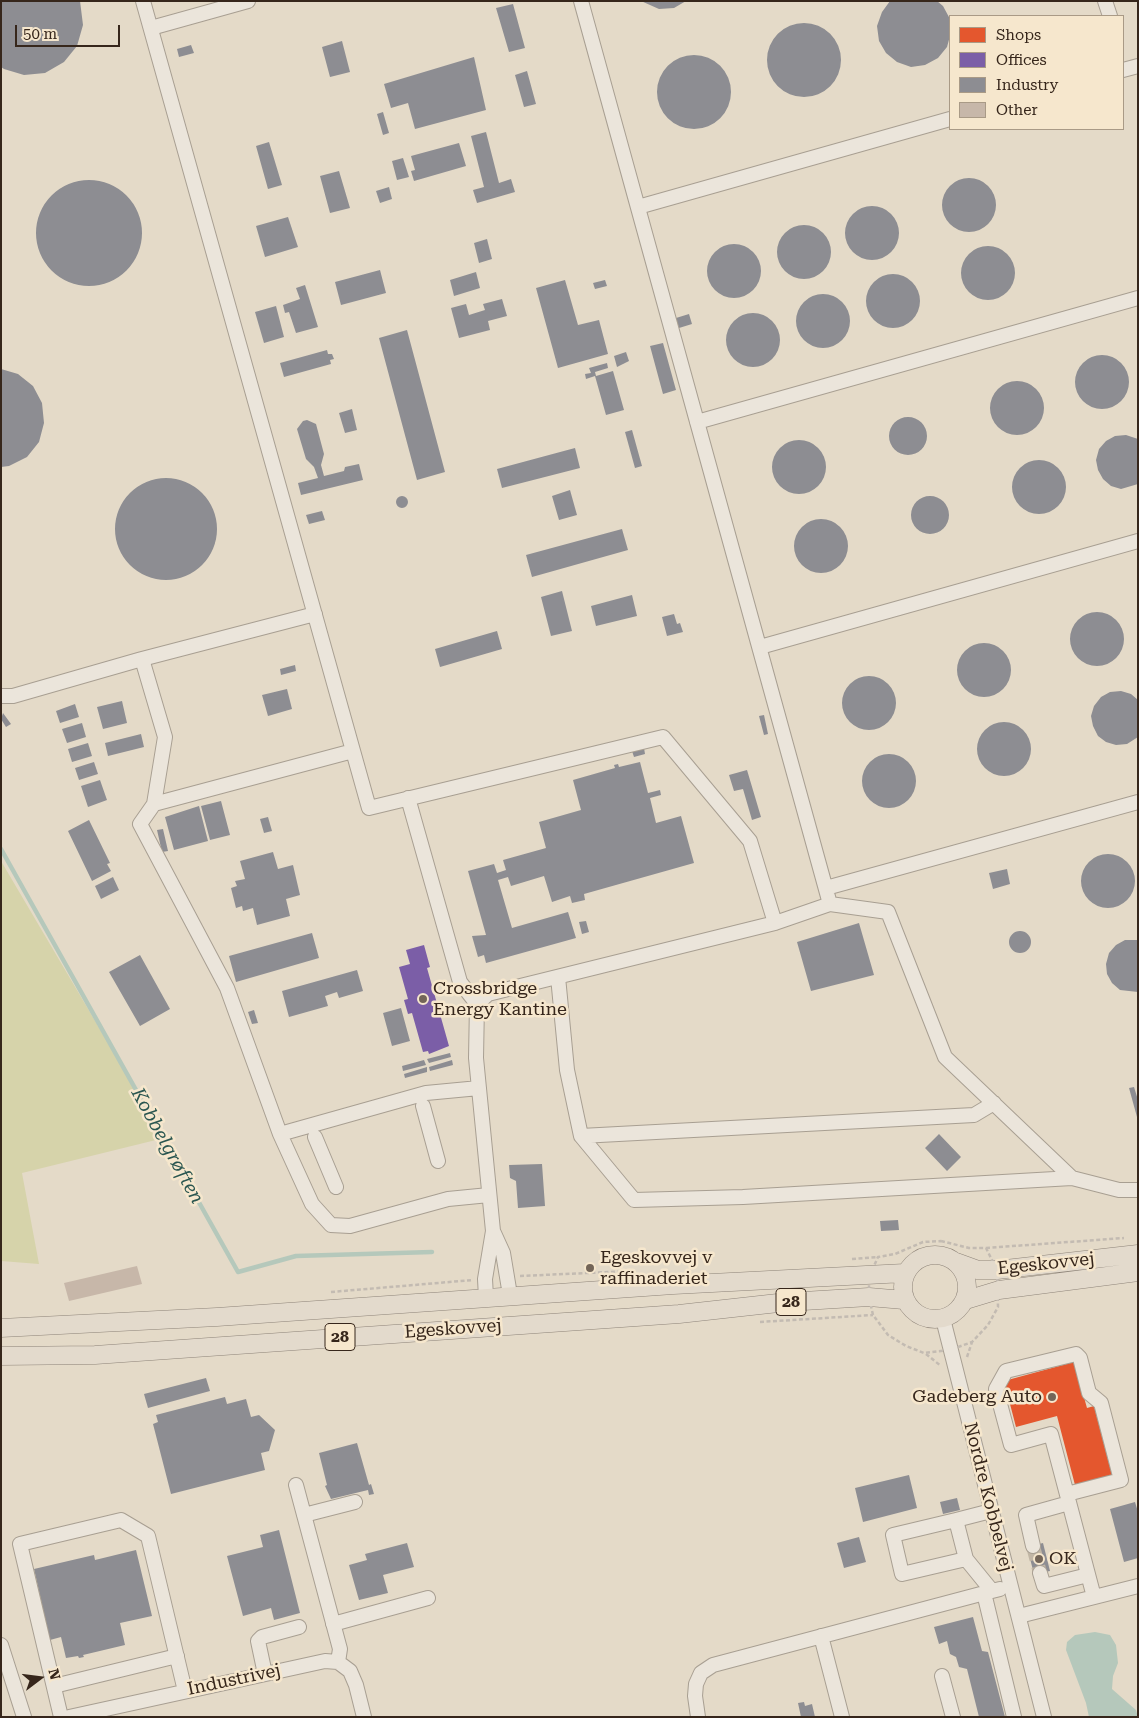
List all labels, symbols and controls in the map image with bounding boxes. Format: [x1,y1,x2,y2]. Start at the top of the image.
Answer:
scale bar [18,15,122,47]
legend [949,15,1124,130]
text: 50 m [23,25,57,43]
text: Shops [996,26,1041,44]
text: Offices [996,51,1047,69]
text: Industry [996,76,1058,94]
text: Other [996,101,1038,119]
place label: Crossbridge Energy Kantine [433,978,567,1021]
marker: Crossbridge Energy Kantine [417,993,429,1005]
water label: Kobbelgrøften [126,1084,208,1208]
place label: Egeskovvej v raffinaderiet [600,1247,712,1290]
street label: Egeskovvej [996,1248,1096,1280]
marker: Egeskovvej v raffinaderiet [584,1262,596,1274]
road number: 28 [776,1288,806,1315]
street label: Egeskovvej [404,1315,502,1343]
road number: 28 [325,1324,355,1350]
place label: Gadeberg Auto [912,1386,1042,1408]
marker: Gadeberg Auto [1046,1391,1058,1403]
street label: Nordre Kobbelvej [959,1420,1017,1574]
place label: OK [1049,1548,1076,1570]
marker: OK [1033,1553,1045,1565]
north arrow [15,1653,65,1703]
street label: Industrivej [185,1660,283,1700]
text: N [45,1667,64,1681]

